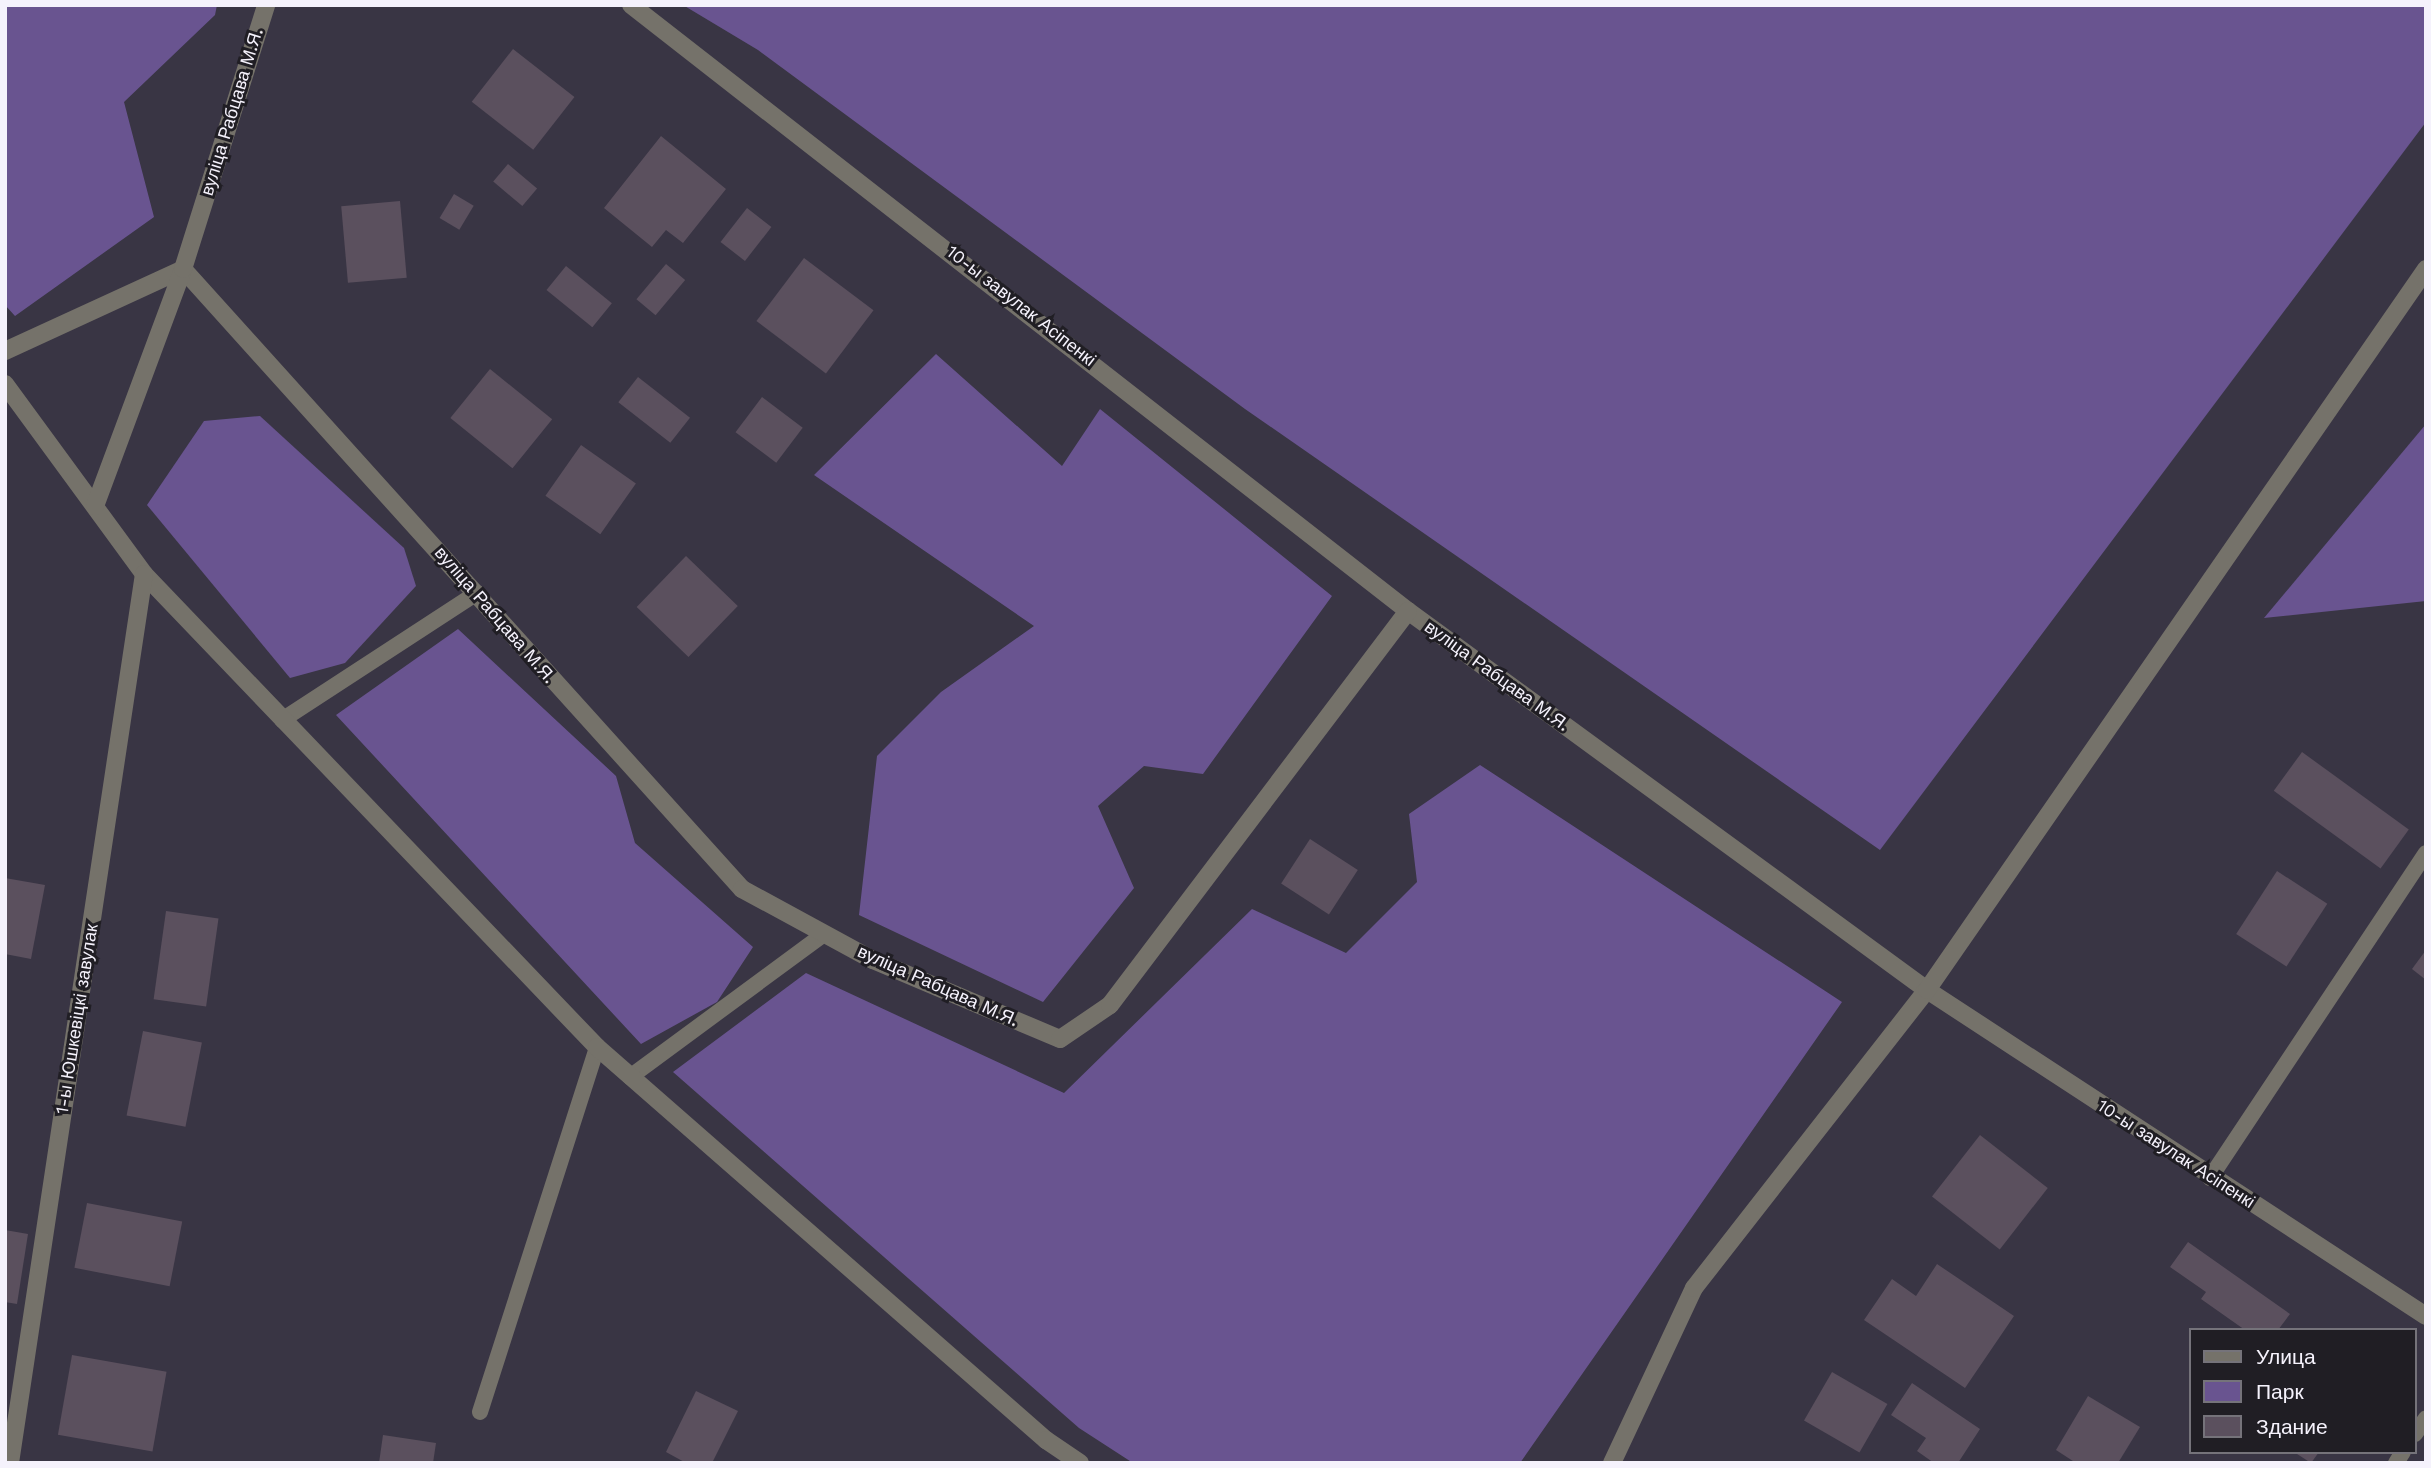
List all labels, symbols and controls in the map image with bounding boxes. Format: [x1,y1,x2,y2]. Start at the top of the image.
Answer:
street label: вуліца Рабцава М.Я. [196,26,268,198]
street label: 10-ы завулак Асіпенкі [942,241,1100,371]
street label: вуліца Рабцава М.Я. [430,542,560,688]
street label: вуліца Рабцава М.Я. [1420,616,1574,736]
street label: 1-ы Юшкевіцкі завулак [51,922,103,1116]
street label: вуліца Рабцава М.Я. [854,941,1022,1031]
street label: 10-ы завулак Асіпенкі [2093,1095,2259,1213]
legend [2190,1328,2417,1454]
text: Улица [2256,1344,2316,1369]
text: Парк [2256,1379,2304,1404]
text: Здание [2256,1414,2328,1439]

